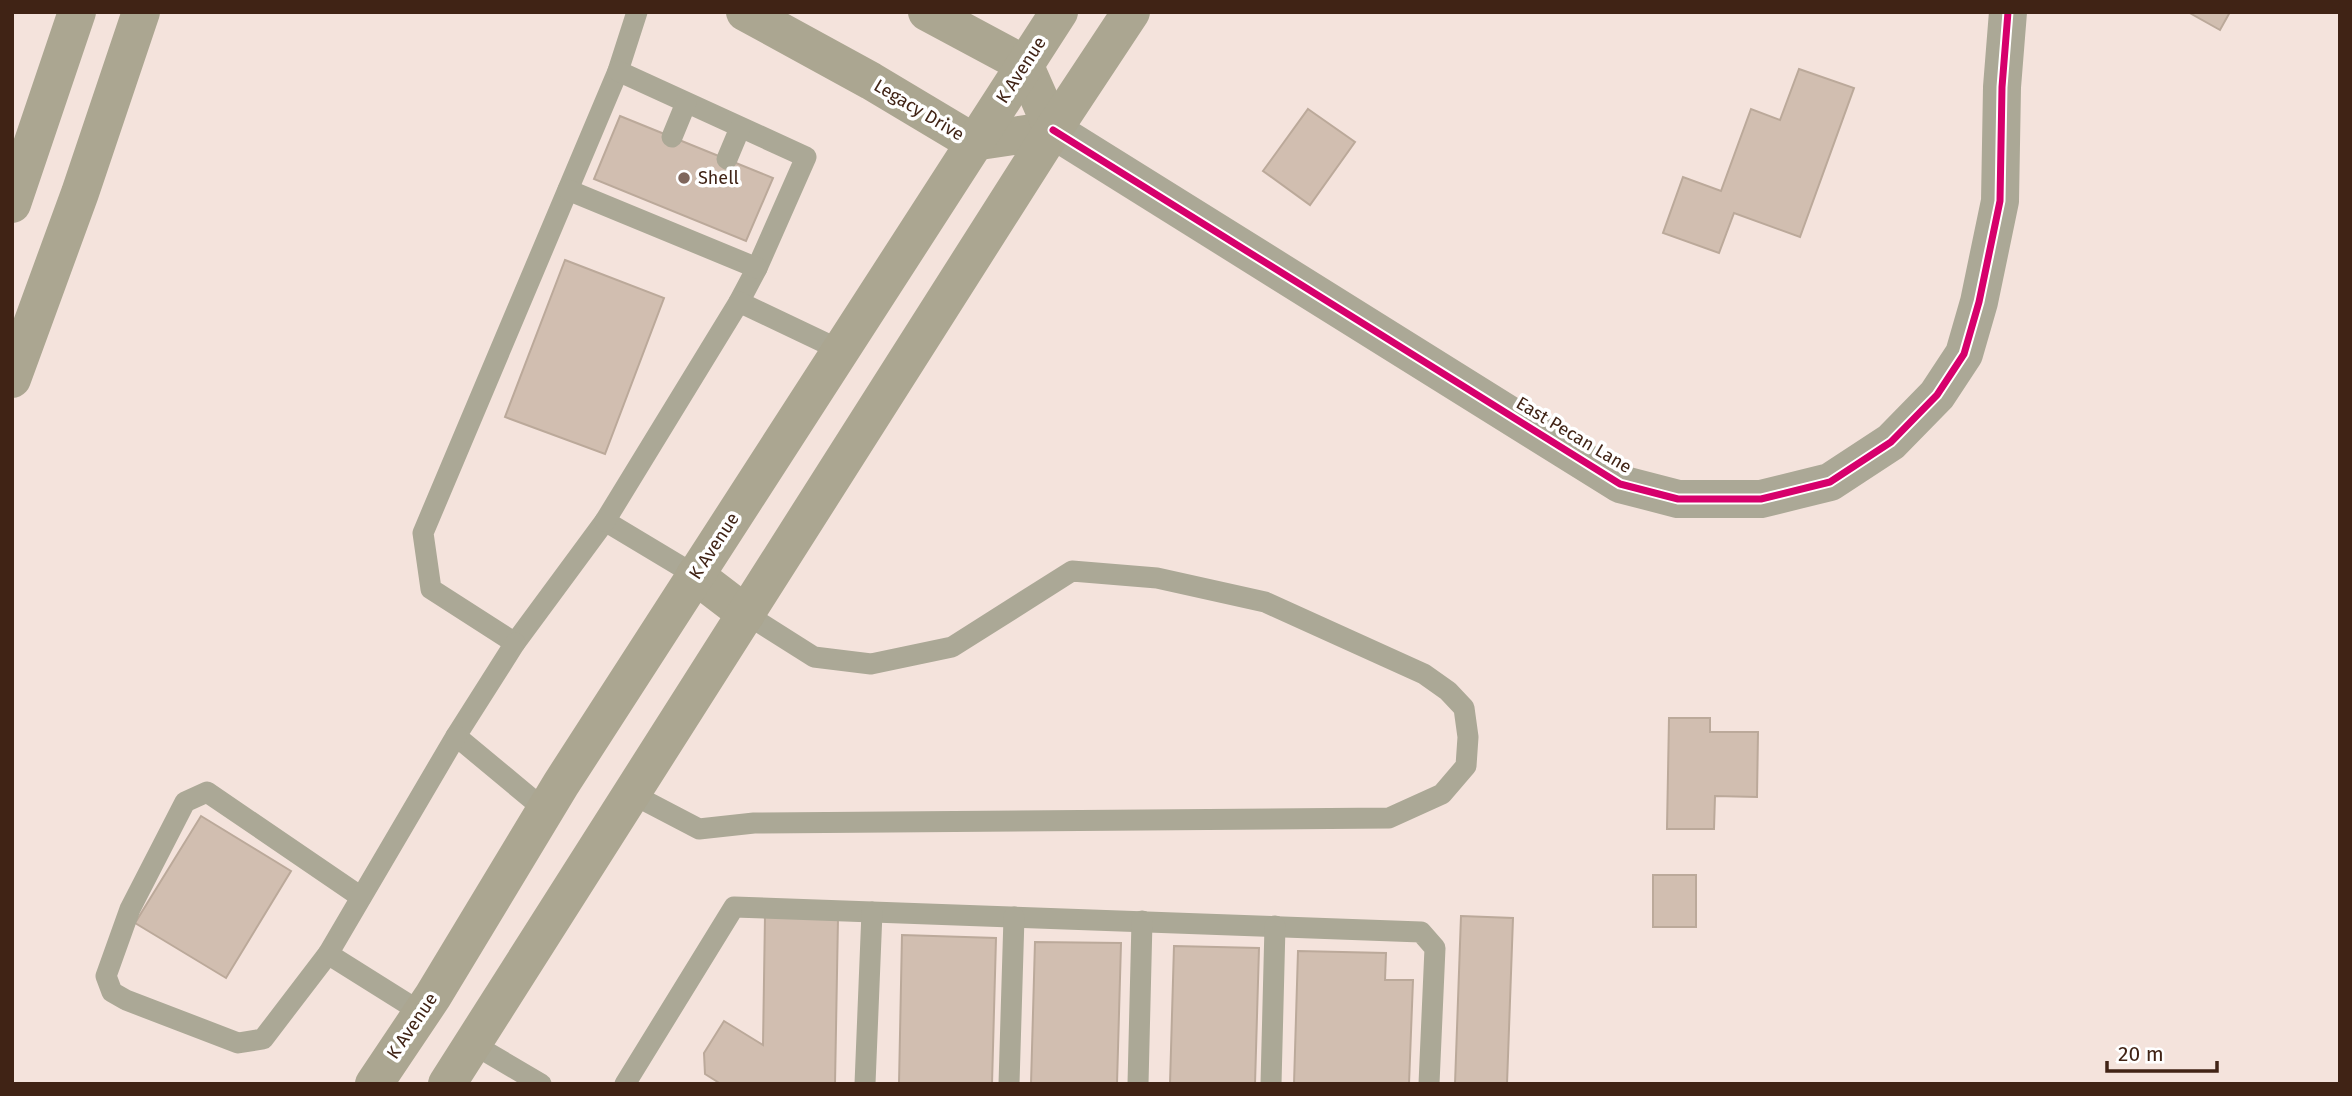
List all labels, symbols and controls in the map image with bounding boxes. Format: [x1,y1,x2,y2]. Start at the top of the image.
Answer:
street label: K Avenue [991,33,1051,107]
street label: Legacy Drive [870,74,968,146]
place label: Shell [698,167,739,189]
marker: Shell [676,170,692,186]
street label: East Pecan Lane [1512,392,1636,478]
street label: K Avenue [684,509,744,583]
street label: K Avenue [382,989,442,1063]
scale bar [2107,1030,2217,1074]
text: 20 m [2118,1041,2164,1067]

